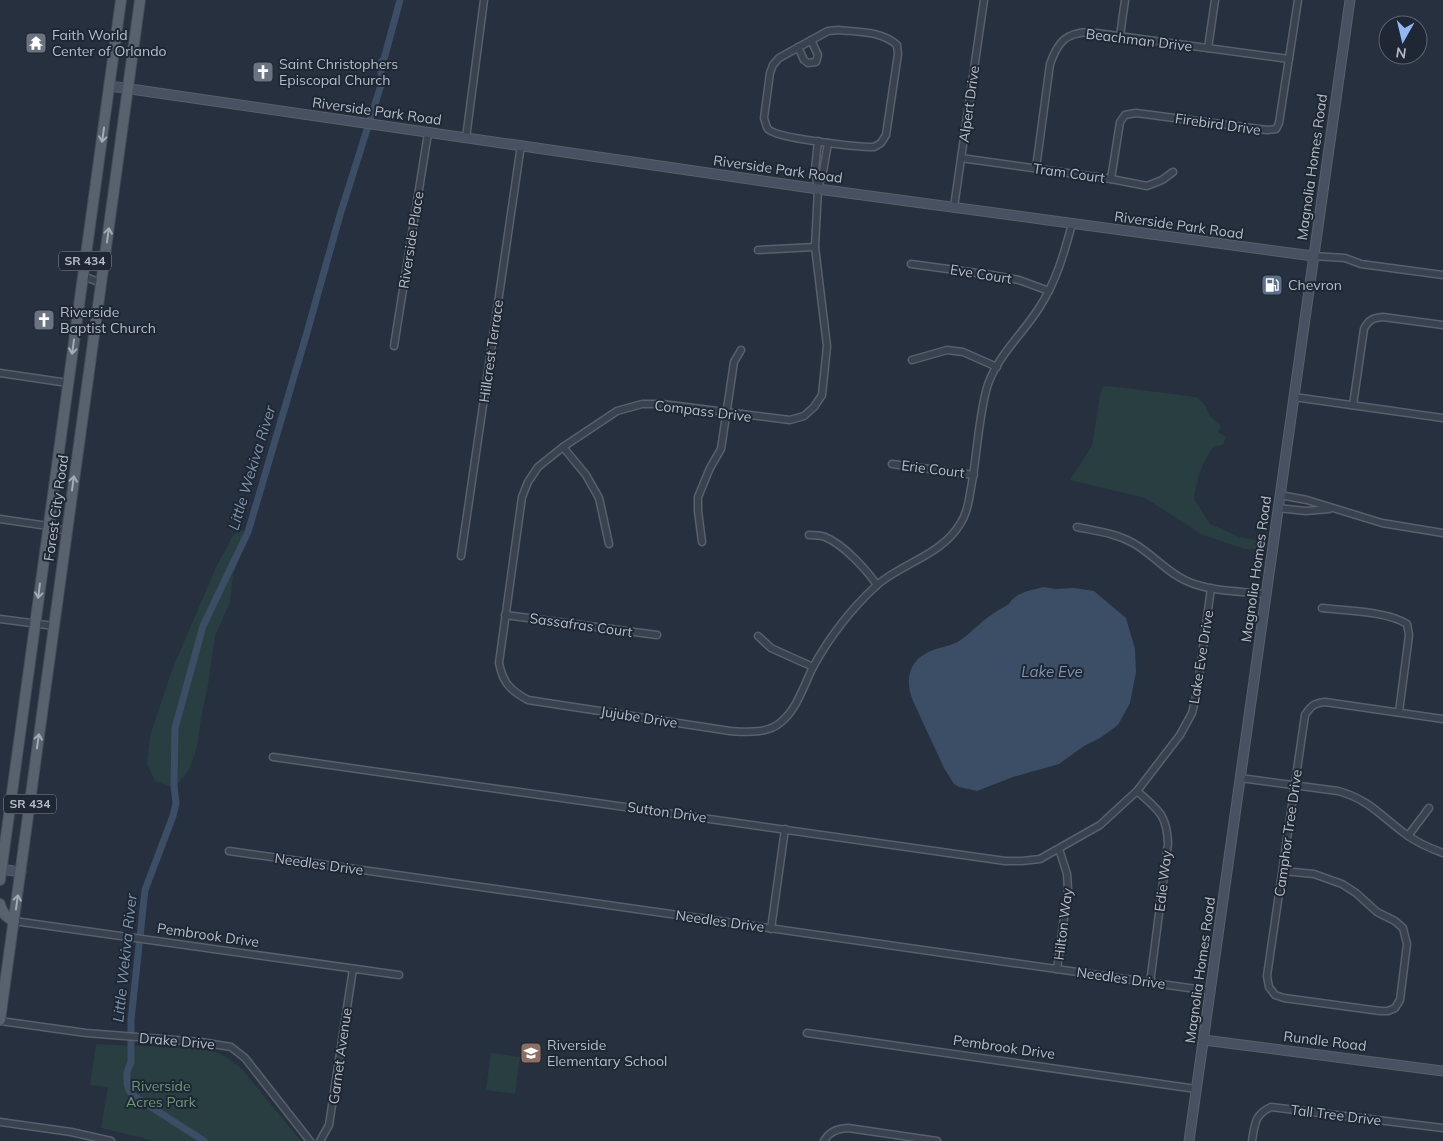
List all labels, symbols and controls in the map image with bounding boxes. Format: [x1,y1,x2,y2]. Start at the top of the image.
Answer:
north arrow [1378,15,1428,65]
street label: Beachman Drive [1085,25,1193,55]
place label: Faith World Center of Orlando [52,26,167,60]
temple icon: Faith World Center of Orlando [24,31,48,55]
text: N [1395,43,1408,63]
place label: Saint Christophers Episcopal Church [279,55,398,89]
church icon: Saint Christophers Episcopal Church [251,60,275,84]
street label: Alpert Drive [955,64,983,144]
street label: Riverside Park Road [311,93,443,129]
street label: Magnolia Homes Road [1293,93,1331,241]
street label: Firebird Drive [1174,109,1262,139]
one-way arrow [98,126,108,142]
street label: Riverside Park Road [712,151,844,187]
street label: Tram Court [1032,159,1106,187]
street label: Riverside Place [394,190,428,290]
street label: Riverside Park Road [1113,207,1245,243]
one-way arrow [103,228,113,244]
road number: SR 434 [59,252,111,270]
street label: Eve Court [949,260,1013,288]
fuel station icon: Chevron [1260,273,1284,297]
place label: Chevron [1288,276,1342,294]
street label: Hillcrest Terrace [475,298,507,404]
place label: Riverside Baptist Church [60,303,156,337]
church icon: Riverside Baptist Church [32,308,56,332]
one-way arrow [67,339,77,355]
street label: Compass Drive [653,396,753,426]
water label: Little Wekiva River [224,403,280,532]
street label: Forest City Road [40,454,72,562]
street label: Erie Court [900,456,966,482]
one-way arrow [68,475,78,491]
street label: Magnolia Homes Road [1237,495,1275,643]
one-way arrow [34,583,44,599]
street label: Sassafras Court [528,609,634,641]
street label: Lake Eve Drive [1185,609,1217,705]
water label: Lake Eve [1021,662,1083,681]
street label: Jujube Drive [599,702,679,732]
one-way arrow [33,734,43,750]
street label: Camphor Tree Drive [1270,768,1306,898]
road number: SR 434 [4,794,56,814]
street label: Sutton Drive [626,798,708,826]
street label: Needles Drive [273,849,365,879]
street label: Edie Way [1150,849,1176,913]
street label: Hilton Way [1050,886,1076,961]
water label: Little Wekiva River [108,892,141,1023]
one-way arrow [12,895,22,911]
street label: Magnolia Homes Road [1181,896,1219,1044]
street label: Needles Drive [674,906,766,936]
street label: Pembrook Drive [156,919,260,951]
street label: Needles Drive [1075,963,1167,993]
street label: Garnet Avenue [324,1007,356,1105]
street label: Rundle Road [1283,1027,1367,1055]
street label: Drake Drive [138,1029,216,1053]
street label: Pembrook Drive [952,1031,1056,1063]
place label: Riverside Elementary School [547,1036,667,1070]
school or university icon: Riverside Elementary School [519,1041,543,1065]
park label: Riverside Acres Park [126,1077,197,1111]
street label: Tall Tree Drive [1290,1101,1382,1129]

